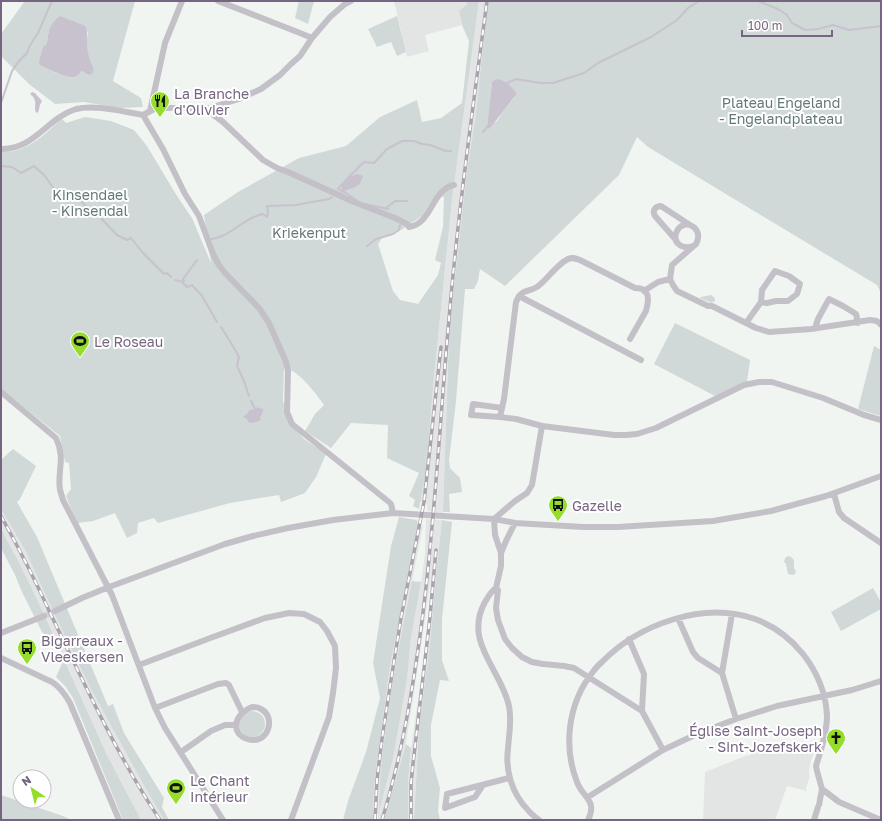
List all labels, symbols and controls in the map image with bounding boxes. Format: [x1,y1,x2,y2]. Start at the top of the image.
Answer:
scale bar [742,12,832,38]
text: 100 m [748,18,782,33]
place label: La Branche d'Olivier [174,85,249,118]
restaurant icon: La Branche d'Olivier [149,90,171,118]
park label: Plateau Engeland - Engelandplateau [719,94,843,127]
park label: Kinsendael - Kinsendal [52,186,128,219]
park label: Kriekenput [272,224,346,241]
sports icon: Le Roseau [69,330,91,358]
place label: Le Roseau [94,333,163,350]
bus stop icon: Gazelle [547,494,569,522]
place label: Gazelle [572,497,622,514]
place label: Bigarreaux - Vleeskersen [41,632,124,665]
bus stop icon: Bigarreaux - Vleeskersen [16,637,38,665]
place label: Église Saint-Joseph - Sint-Jozefskerk [689,722,822,755]
church icon: Église Saint-Joseph - Sint-Jozefskerk [825,727,847,755]
north arrow [12,769,52,809]
place label: Le Chant Intérieur [190,772,250,805]
text: N [19,773,33,788]
sports icon: Le Chant Intérieur [165,777,187,805]

